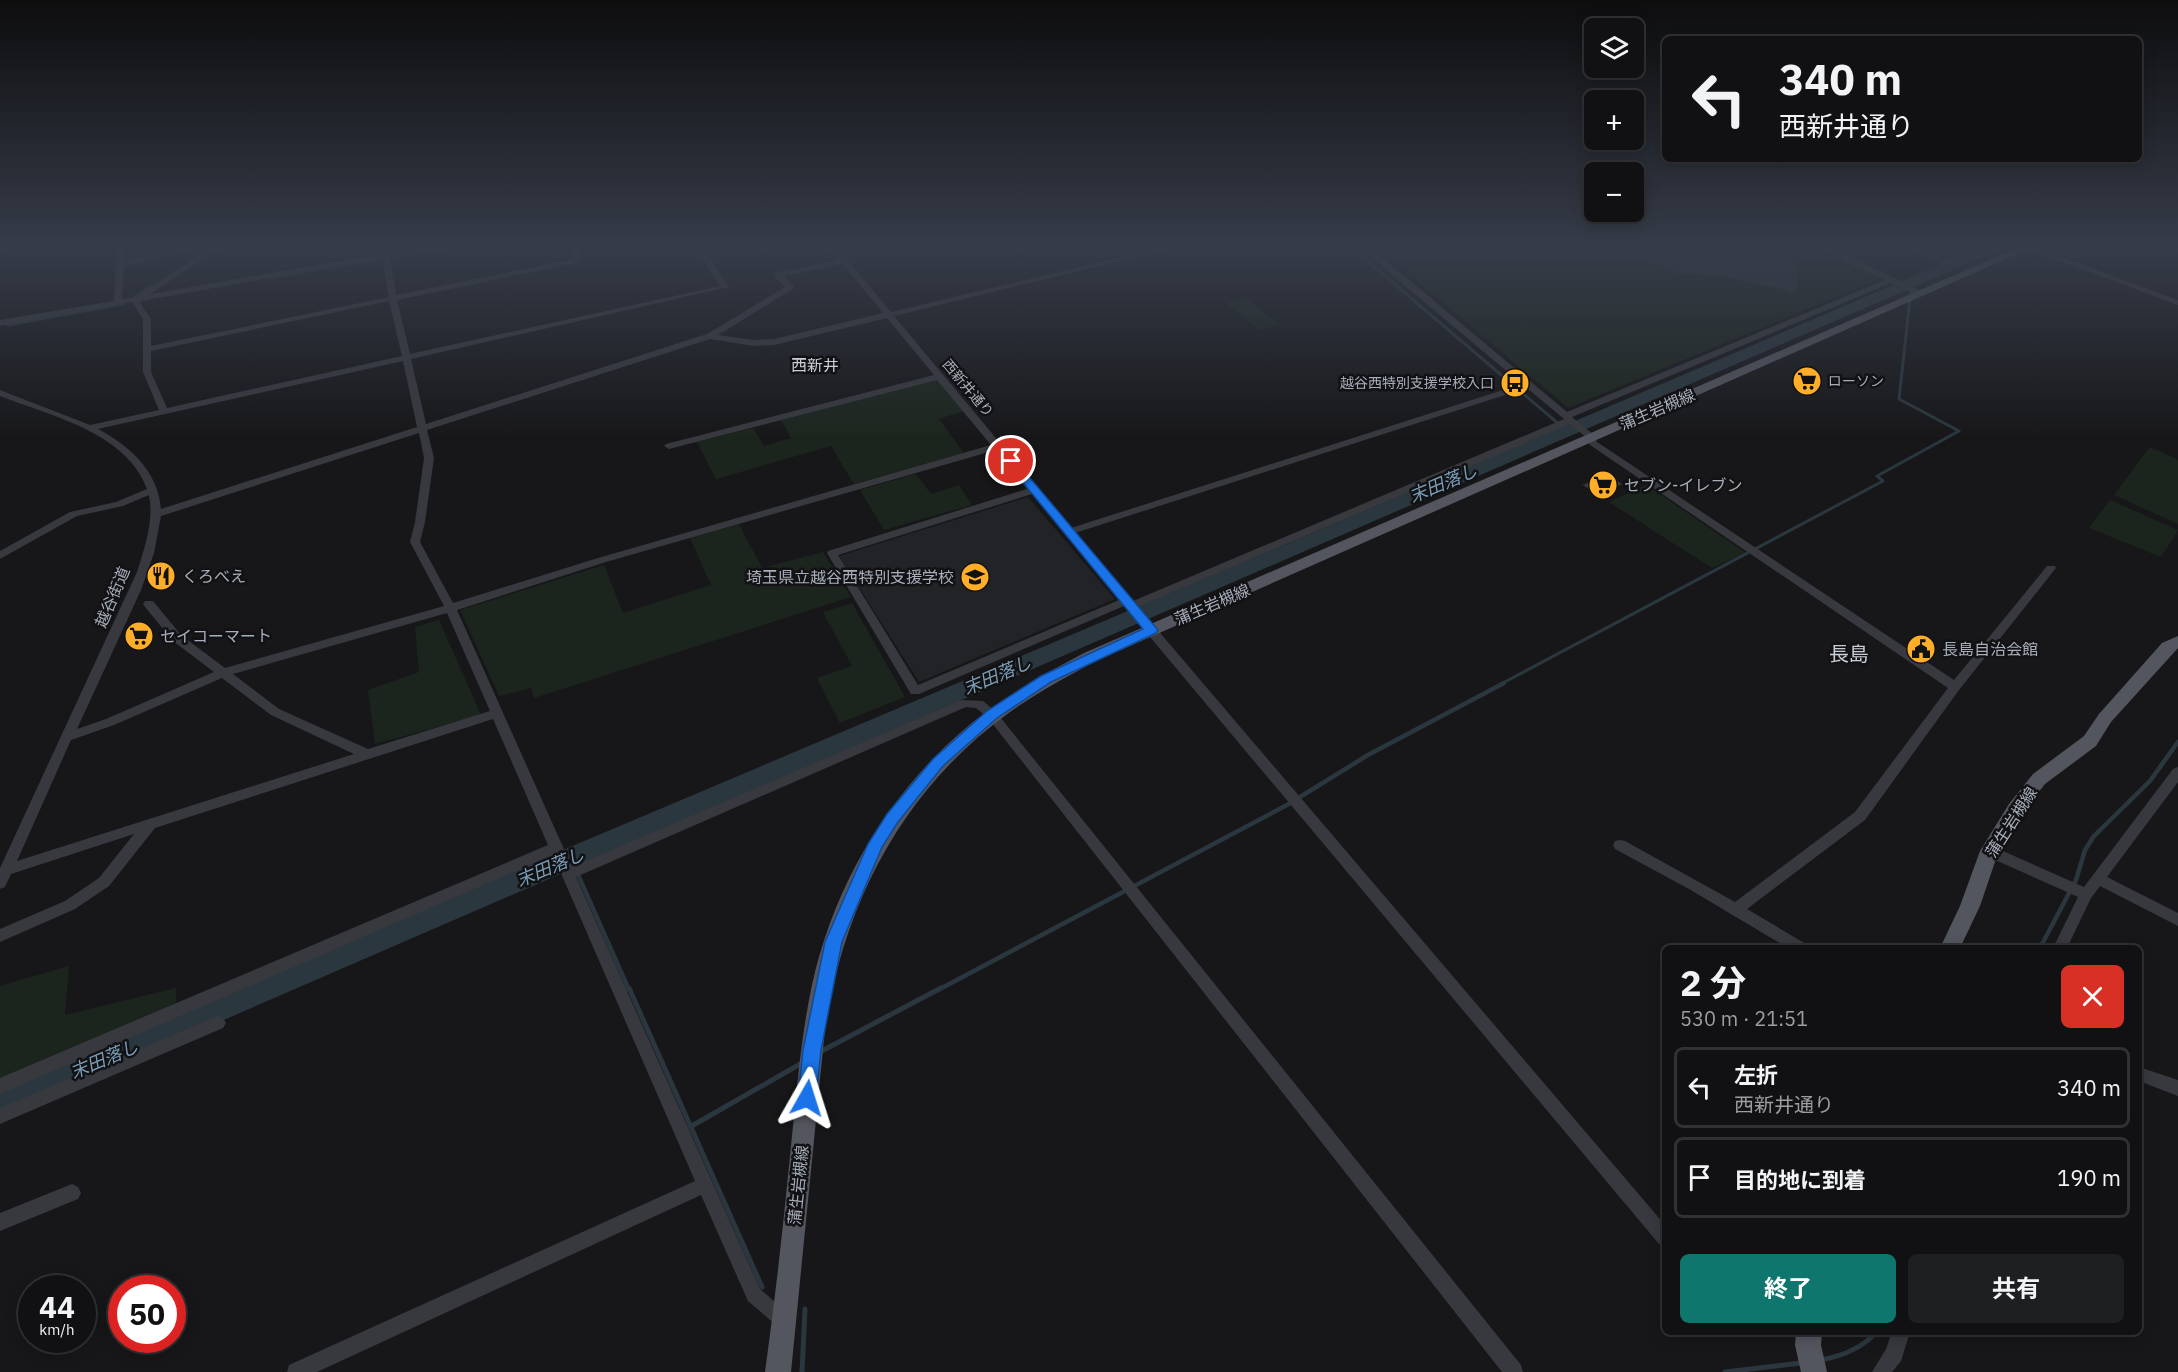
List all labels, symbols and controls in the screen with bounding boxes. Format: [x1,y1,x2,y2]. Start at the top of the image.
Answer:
map controls [1584,18,1644,222]
button: layers [1584,18,1644,78]
text: 340 m [1779,52,1902,107]
icon: left [1680,60,1758,138]
button: + [1584,90,1644,150]
text: 西新井通り [1779,108,1914,143]
button: − [1584,162,1644,222]
district label: 西新井 [791,355,839,375]
street label: 西新井通り [939,355,997,421]
supermarket icon: ローソン [1791,365,1823,397]
bus stop icon: 越谷西特別支援学校入口 [1499,367,1531,399]
place label: ローソン [1828,372,1884,390]
place label: 越谷西特別支援学校入口 [1340,374,1494,392]
street label: 蒲生岩槻線 [1616,384,1698,434]
pin [985,435,1036,486]
icon: arrive [994,444,1027,477]
water label: 末田落し [1405,458,1481,508]
supermarket icon: セブン-イレブン [1587,469,1619,501]
place label: セブン-イレブン [1624,475,1742,495]
restaurant icon: くろべえ [145,560,177,592]
school or university icon: 埼玉県立越谷西特別支援学校 [959,561,991,593]
street label: 越谷街道 [90,564,134,630]
place label: くろべえ [182,566,246,586]
place label: 埼玉県立越谷西特別支援学校 [746,567,954,587]
street label: 蒲生岩槻線 [1171,579,1253,629]
supermarket icon: セイコーマート [123,620,155,652]
place label: セイコーマート [160,626,272,646]
public building icon: 長島自治会館 [1905,633,1937,665]
place label: 長島自治会館 [1942,639,2038,659]
district label: 長島 [1829,640,1869,667]
water label: 末田落し [959,650,1035,700]
street label: 蒲生岩槻線 [1981,783,2041,861]
water label: 末田落し [512,842,588,892]
text: 2 分 [1680,959,1746,1006]
button: close [2061,965,2124,1028]
text: 530 m · 21:51 [1680,1005,1808,1032]
water label: 末田落し [66,1034,142,1084]
text: 左折 [1734,1060,1778,1089]
position arrow [775,1066,839,1130]
icon: left [1683,1071,1716,1104]
text: 340 m [2057,1073,2121,1102]
text: 西新井通り [1734,1091,1834,1118]
street label: 蒲生岩槻線 [784,1144,812,1226]
icon: arrive [1683,1161,1716,1194]
text: 190 m [2057,1163,2121,1192]
text: 目的地に到着 [1734,1165,1866,1194]
button: 終了 [1680,1254,1896,1323]
button: 共有 [1908,1254,2124,1323]
speed limit sign: 50 [108,1275,186,1353]
text: 44 [39,1287,75,1326]
text: km/h [39,1320,75,1339]

